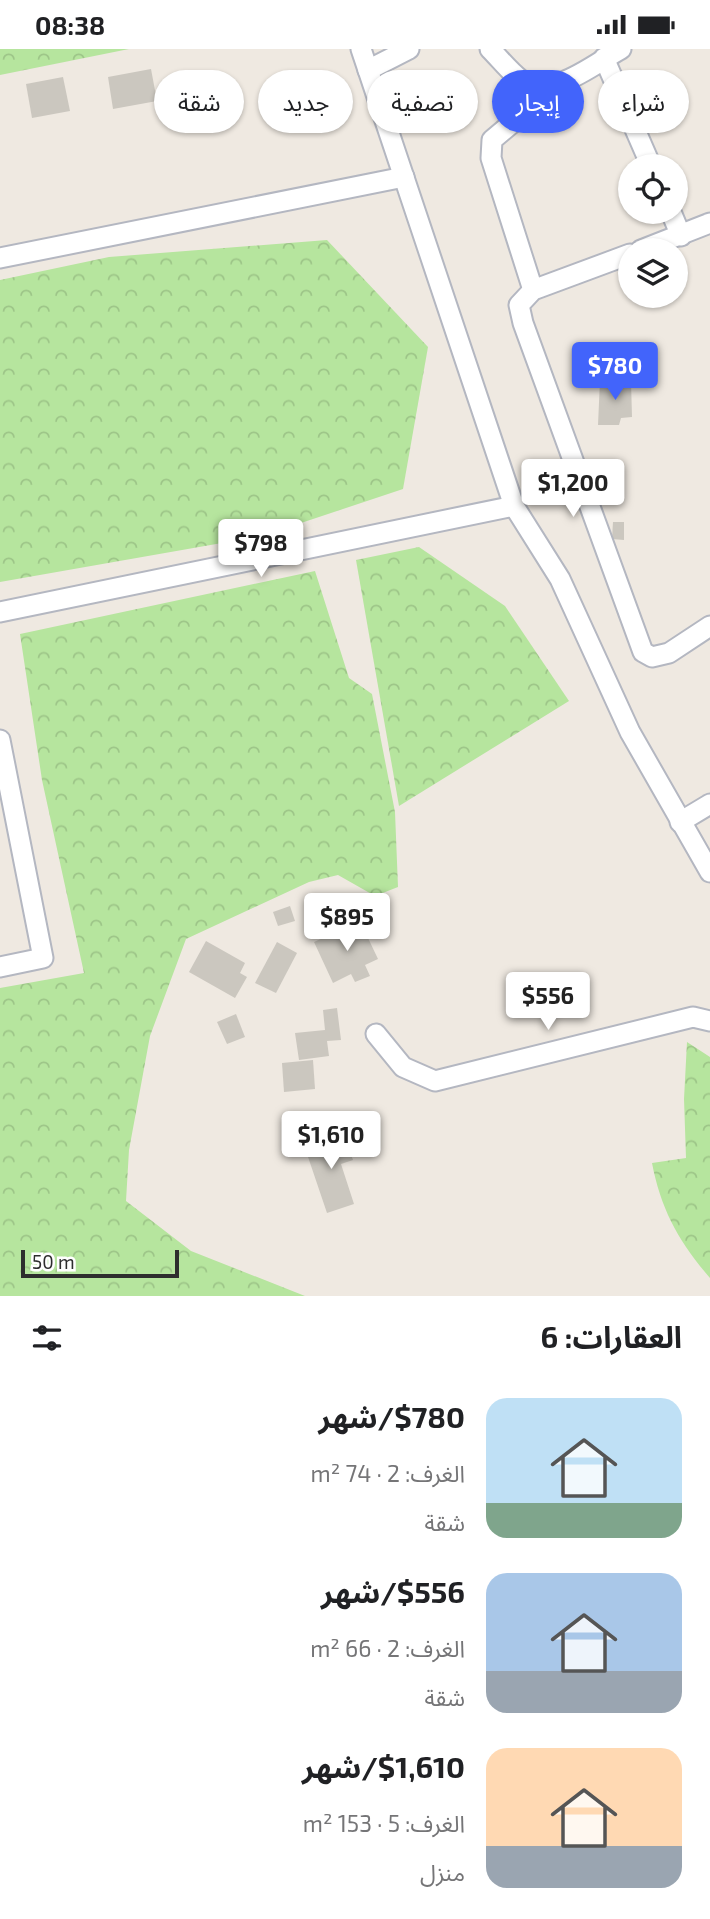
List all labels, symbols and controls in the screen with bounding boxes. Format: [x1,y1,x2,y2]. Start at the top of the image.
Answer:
text: 08:38 [35,9,105,40]
chip: شقة [154,70,244,133]
chip: جديد [258,70,353,133]
chip: تصفية [367,70,478,133]
chip: إيجار [492,70,584,133]
chip: شراء [598,70,689,133]
map controls [618,154,688,308]
button: locate [618,154,688,224]
button: layers [618,238,688,308]
pin: $780 [574,343,656,402]
text: $780 [588,351,642,379]
pin: $1,200 [516,459,630,519]
text: $1,200 [537,468,609,496]
pin: $798 [220,519,302,579]
text: $798 [234,528,288,556]
pin: $895 [306,893,388,953]
text: $895 [320,902,374,930]
pin: $556 [507,972,589,1032]
text: $556 [522,981,574,1009]
pin: $1,610 [274,1111,388,1171]
text: $1,610 [298,1120,364,1148]
scale bar [21,1247,178,1279]
text: 50 m [32,1250,75,1273]
text: العقارات: 6 [541,1318,682,1354]
icon: filters [28,1319,66,1357]
text: $780/شهر [318,1398,465,1434]
icon: home [542,1426,626,1510]
text: الغرف: 2 · 74 m² [311,1459,465,1487]
text: شقة [424,1508,465,1536]
text: $556/شهر [321,1573,465,1609]
icon: home [542,1601,626,1685]
text: الغرف: 2 · 66 m² [310,1634,465,1662]
text: شقة [424,1683,465,1711]
text: $1,610/شهر [302,1748,465,1784]
icon: home [542,1776,626,1860]
text: الغرف: 5 · 153 m² [303,1809,465,1837]
text: منزل [420,1858,465,1886]

